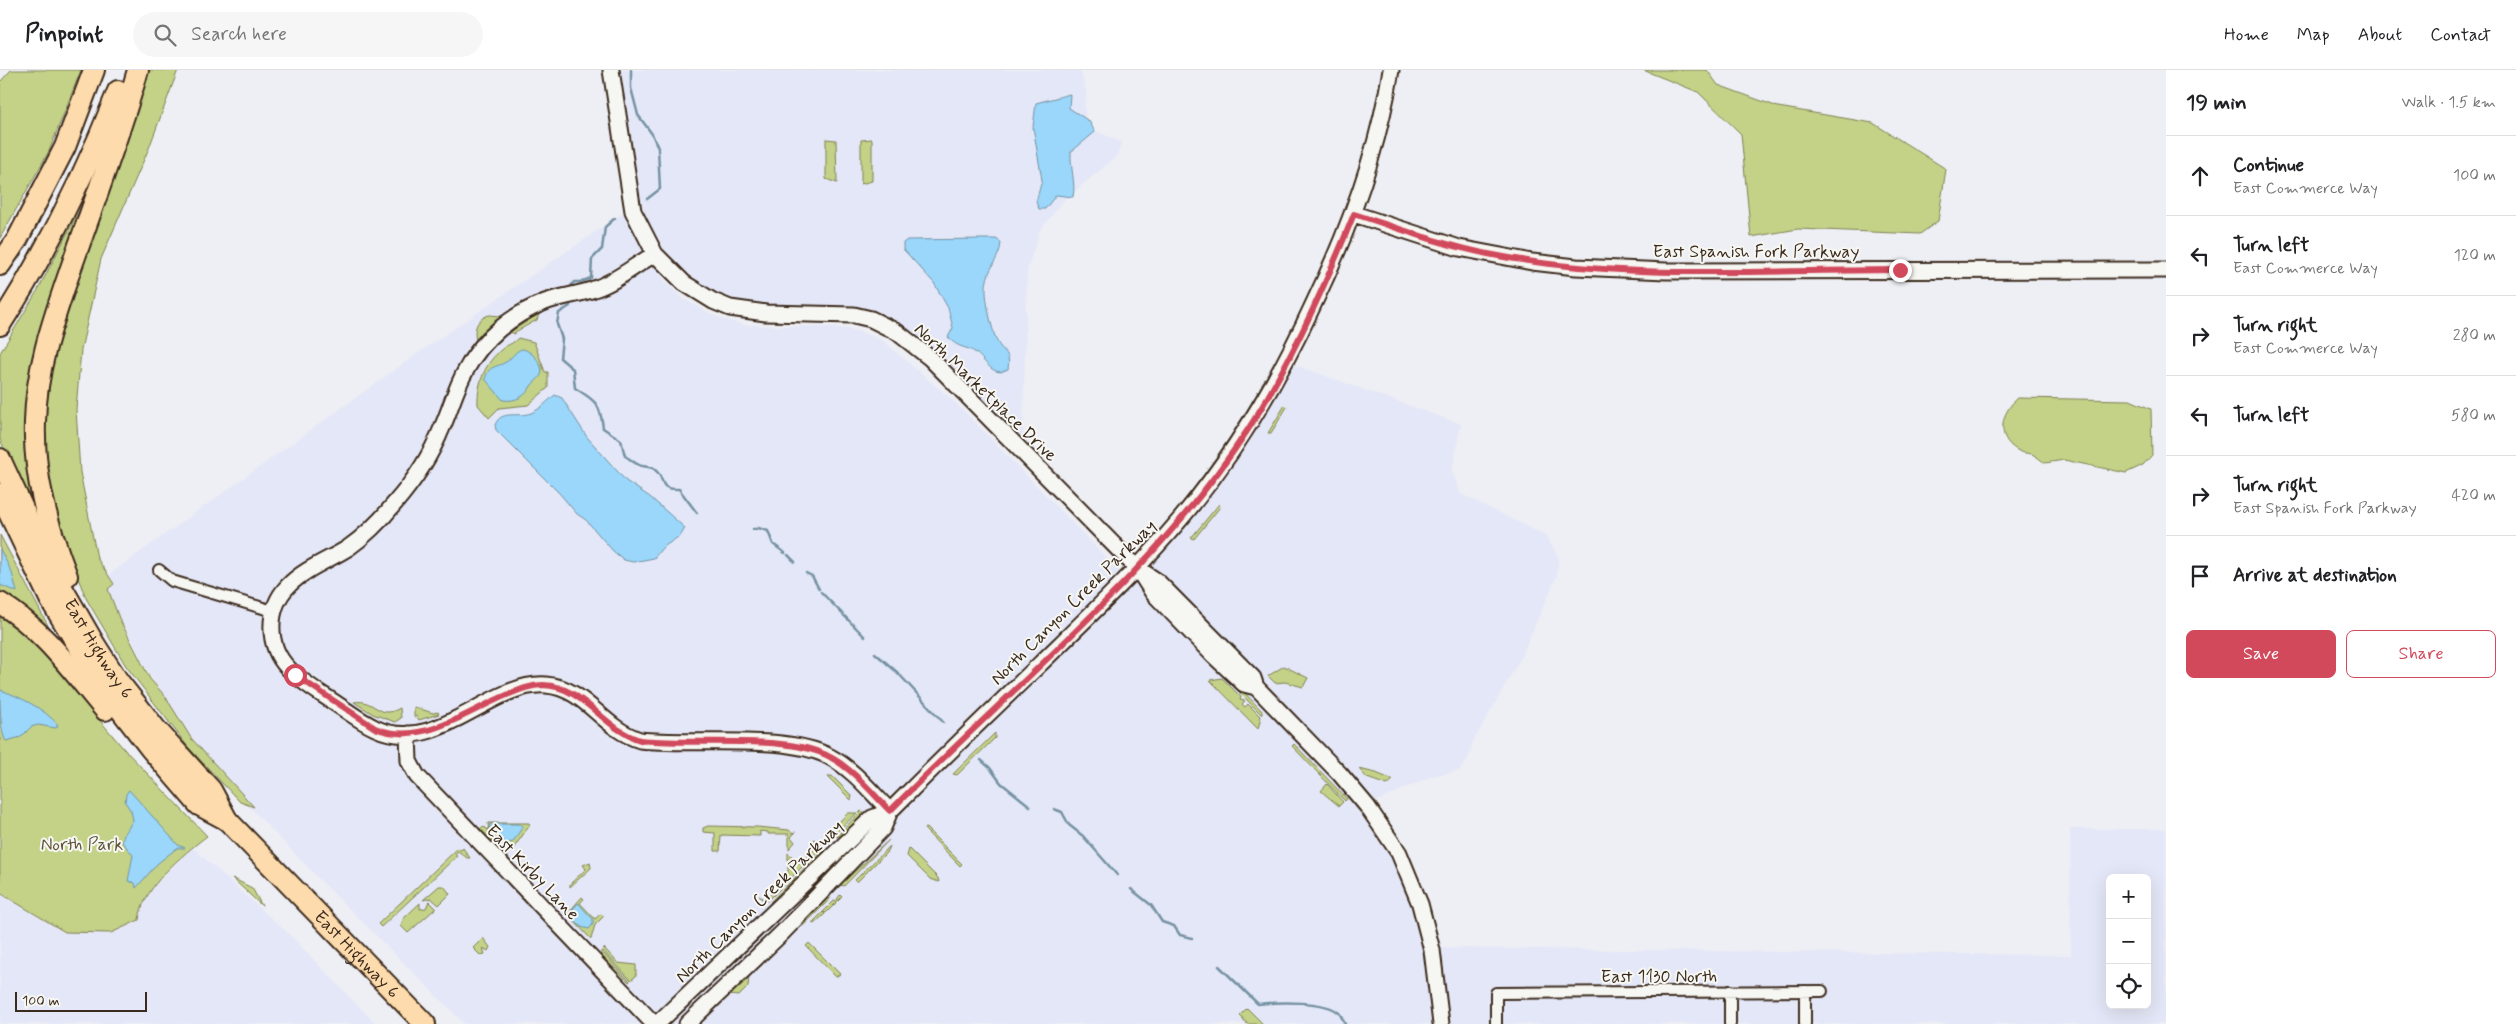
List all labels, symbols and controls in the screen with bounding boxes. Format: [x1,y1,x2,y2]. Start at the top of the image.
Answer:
search box [133,12,483,57]
text: Pinpoint [25,19,103,50]
icon: search [151,21,179,49]
text: Search here [191,22,287,47]
text: Home [2224,23,2269,47]
text: Map [2297,23,2330,47]
text: About [2358,23,2402,47]
text: Contact [2430,23,2491,47]
text: 19 min [2186,89,2247,117]
text: Walk · 1.5 km [2401,92,2496,113]
text: Continue [2233,153,2304,178]
icon: ahead [2186,162,2214,190]
text: 100 m [2453,165,2496,186]
text: East Commerce Way [2233,178,2378,199]
text: Turn left [2233,233,2309,258]
street label: East Spanish Fork Parkway [1653,240,1859,264]
icon: left [2186,242,2214,270]
text: 120 m [2454,245,2496,266]
text: East Commerce Way [2233,258,2378,279]
route end [1889,259,1912,282]
text: Turn right [2233,313,2317,338]
street label: North Marketplace Drive [908,318,1062,468]
icon: right [2186,322,2214,350]
text: 280 m [2453,325,2496,346]
text: East Commerce Way [2233,338,2378,359]
icon: left [2186,402,2214,430]
text: Turn left [2233,403,2309,428]
text: 580 m [2451,405,2496,426]
text: Turn right [2233,473,2317,498]
icon: right [2186,482,2214,510]
text: 420 m [2452,485,2496,506]
text: East Spanish Fork Parkway [2233,498,2417,519]
street label: North Canyon Creek Parkway [986,515,1162,691]
icon: arrive [2186,562,2214,590]
text: Arrive at destination [2233,563,2397,588]
street label: East Highway 6 [58,595,138,704]
button: Save [2186,630,2336,678]
button: Share [2346,630,2496,678]
route start [284,664,307,687]
street label: North Canyon Creek Parkway [670,815,849,988]
street label: East Kirby Lane [480,820,584,926]
park label: North Park [41,833,123,857]
map controls [2106,874,2151,1009]
button: + [2106,874,2151,919]
street label: East Highway 6 [308,906,405,1004]
button: − [2106,919,2151,964]
button: locate [2106,964,2151,1009]
street label: East 1130 North [1601,965,1717,989]
scale bar [15,989,148,1012]
text: 100 m [22,992,60,1010]

